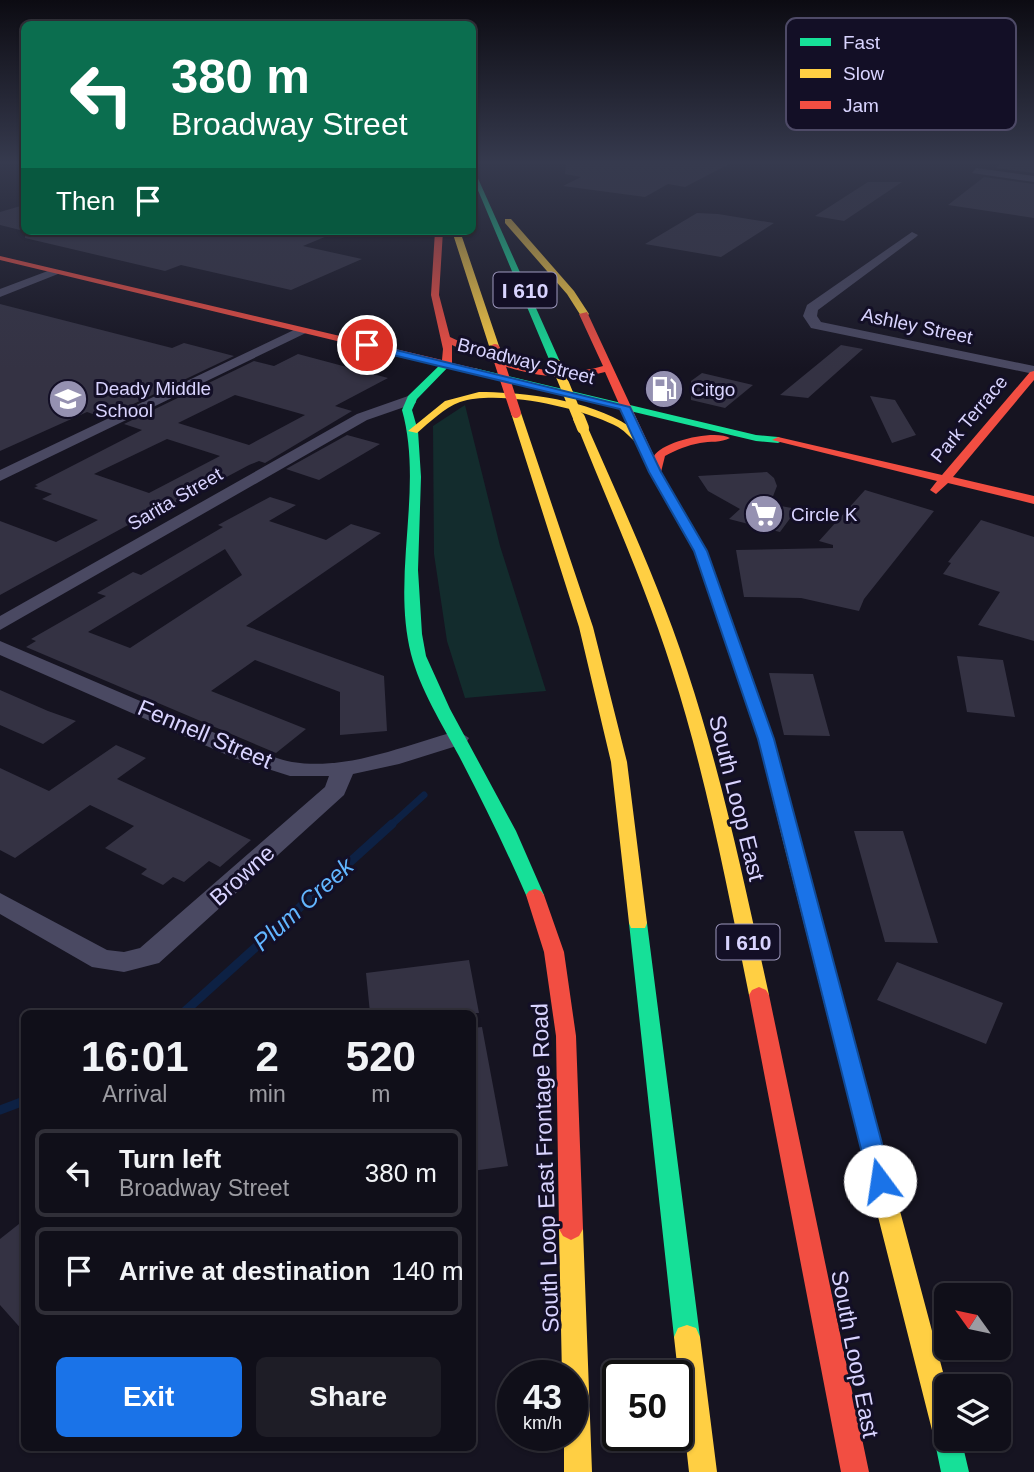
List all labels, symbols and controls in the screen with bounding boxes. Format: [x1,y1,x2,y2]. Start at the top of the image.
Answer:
legend [786,18,1016,130]
text: Fast [843,32,881,53]
icon: left [56,49,147,140]
text: 380 m [171,49,310,103]
text: Slow [843,63,884,84]
text: Jam [843,95,879,116]
text: Broadway Street [171,106,408,142]
icon: arrive [129,182,167,220]
text: Then [56,186,115,216]
road number: I 610 [494,272,556,308]
street label: Ashley Street [860,304,975,348]
pin [337,315,397,375]
icon: arrive [348,326,386,364]
street label: Broadway Street [455,334,597,388]
fuel station icon: Citgo [643,368,685,410]
street label: Park Terrace [926,371,1012,467]
school or university icon: Deady Middle School [47,378,89,420]
place label: Deady Middle School [95,378,211,421]
place label: Citgo [691,379,735,400]
street label: Sarita Street [124,463,227,534]
supermarket icon: Circle K [743,493,785,535]
place label: Circle K [791,504,858,525]
street label: Fennell Street [134,694,277,774]
street label: South Loop East [704,712,770,884]
street label: Browne [204,839,280,911]
water label: Plum Creek [247,851,360,956]
road number: I 610 [716,925,780,960]
street label: South Loop East Frontage Road [526,1003,564,1333]
text: 16:01 [81,1033,189,1080]
text: 2 [255,1033,279,1080]
text: 520 [346,1033,416,1080]
text: Arrival [102,1081,167,1107]
text: min [249,1081,286,1107]
text: m [371,1081,390,1107]
text: Turn left [119,1144,221,1174]
position arrow [843,1144,917,1218]
icon: left [60,1154,98,1192]
text: 380 m [365,1158,437,1188]
text: Broadway Street [119,1175,289,1201]
icon: arrive [60,1252,98,1290]
text: Arrive at destination [119,1256,370,1286]
text: 140 m [391,1256,464,1286]
street label: South Loop East [826,1268,884,1441]
north arrow [934,1283,1012,1360]
map controls [934,1283,1011,1451]
button: Exit [56,1357,242,1437]
button: Share [256,1357,441,1437]
speed limit sign: 50 [602,1360,693,1451]
button: layers [934,1374,1011,1451]
text: 43 [523,1377,562,1416]
text: km/h [523,1413,562,1433]

